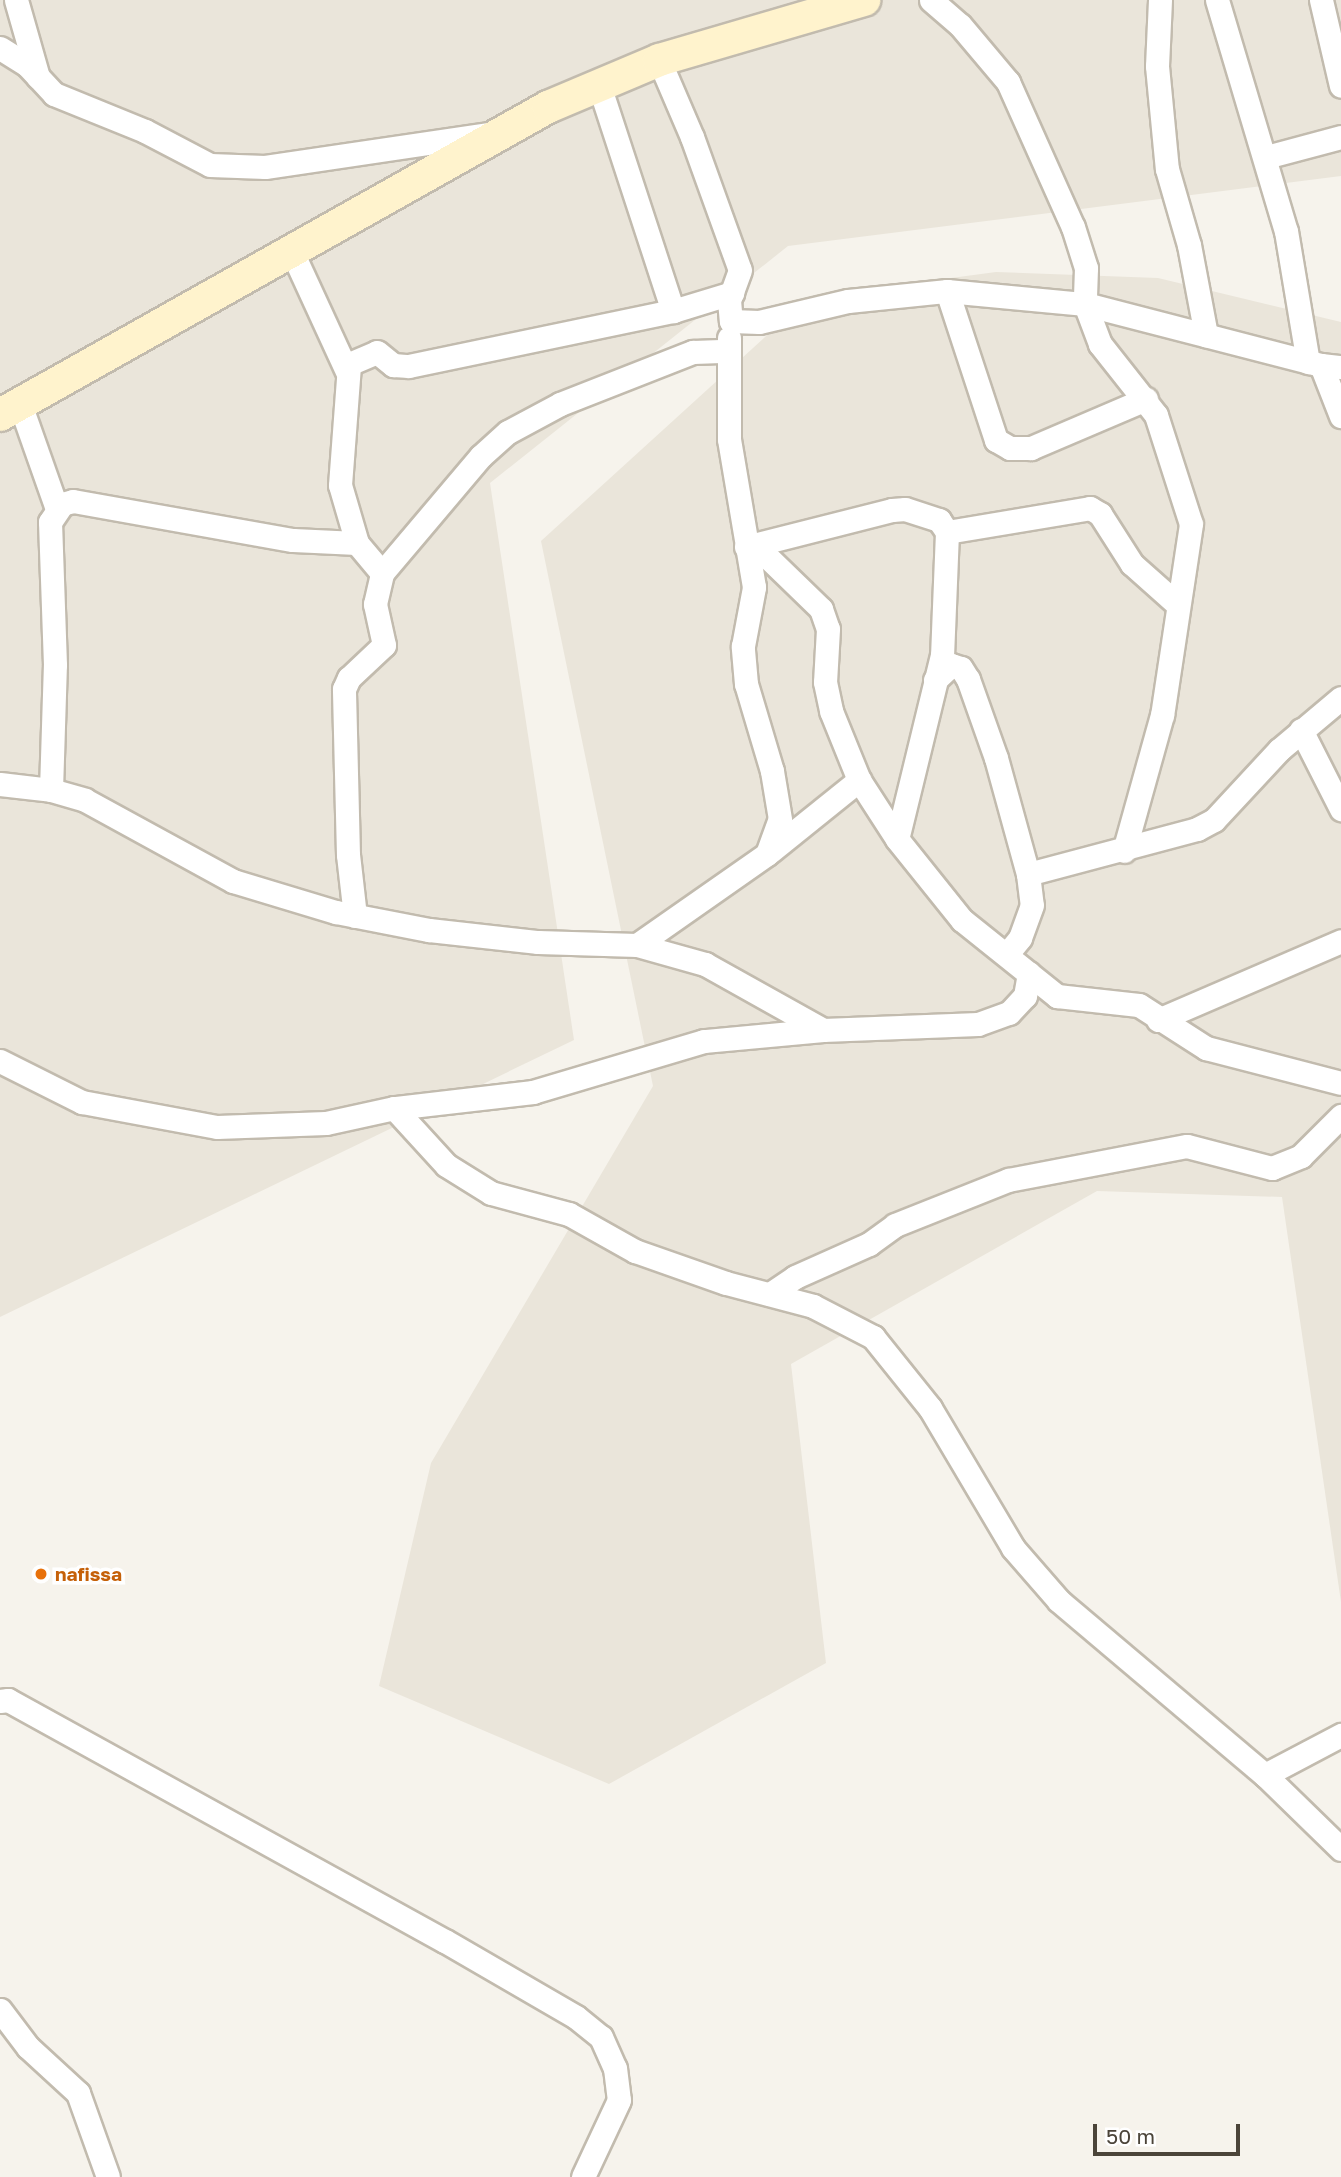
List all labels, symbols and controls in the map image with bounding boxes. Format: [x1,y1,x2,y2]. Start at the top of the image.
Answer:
place label: nafissa [55,1563,122,1585]
marker: nafissa [33,1566,49,1582]
scale bar [1096,2110,1243,2154]
text: 50 m [1106,2123,1155,2149]

